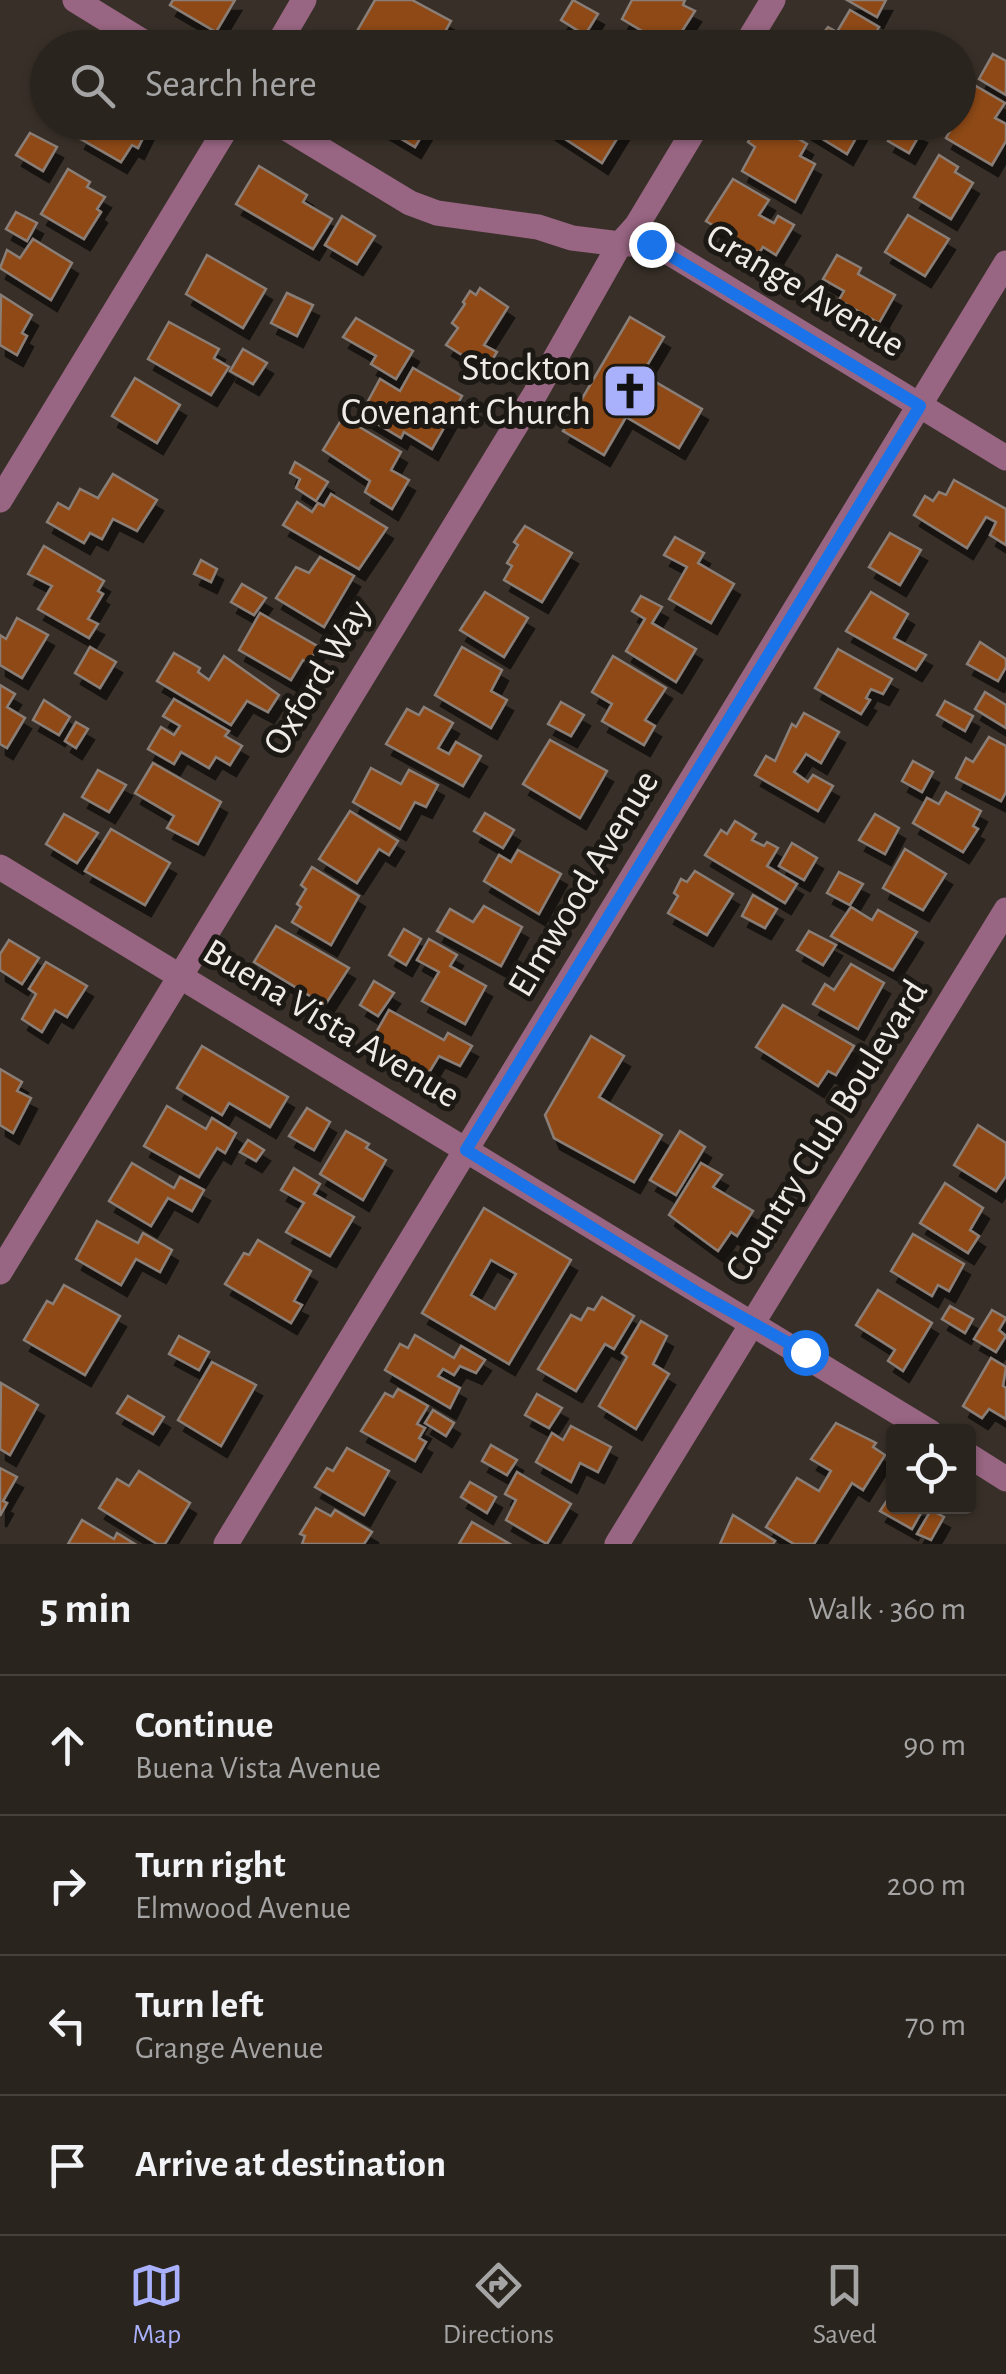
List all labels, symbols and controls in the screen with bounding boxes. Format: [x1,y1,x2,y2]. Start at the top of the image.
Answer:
search box [30,30,976,140]
icon: search [65,58,120,113]
text: Search here [145,66,317,104]
street label: Grange Avenue [699,217,911,365]
route end [629,222,675,268]
place label: Stockton Covenant Church [341,350,591,432]
church icon: Stockton Covenant Church [600,361,660,421]
street label: Oxford Way [257,594,379,762]
street label: Elmwood Avenue [502,764,666,1004]
street label: Buena Vista Avenue [196,932,466,1116]
street label: Country Club Boulevard [719,974,935,1288]
route start [783,1330,829,1376]
map controls [886,1424,976,1514]
button: locate [886,1424,976,1514]
text: 5 min [40,1588,132,1630]
text: Walk · 360 m [808,1593,966,1625]
text: Continue [135,1707,273,1745]
icon: ahead [40,1718,95,1773]
text: 90 m [903,1729,966,1761]
text: Buena Vista Avenue [135,1752,381,1784]
text: Turn right [135,1847,285,1885]
icon: right [40,1858,95,1913]
text: 200 m [887,1869,966,1901]
text: Elmwood Avenue [135,1892,351,1924]
text: Turn left [135,1987,263,2025]
icon: left [40,1998,95,2053]
text: 70 m [905,2009,966,2041]
text: Grange Avenue [135,2032,323,2064]
icon: arrive [40,2138,95,2193]
text: Arrive at destination [135,2146,446,2184]
tab: Map [129,2258,184,2352]
tab: Directions [443,2258,554,2352]
tab: Saved [813,2258,877,2352]

